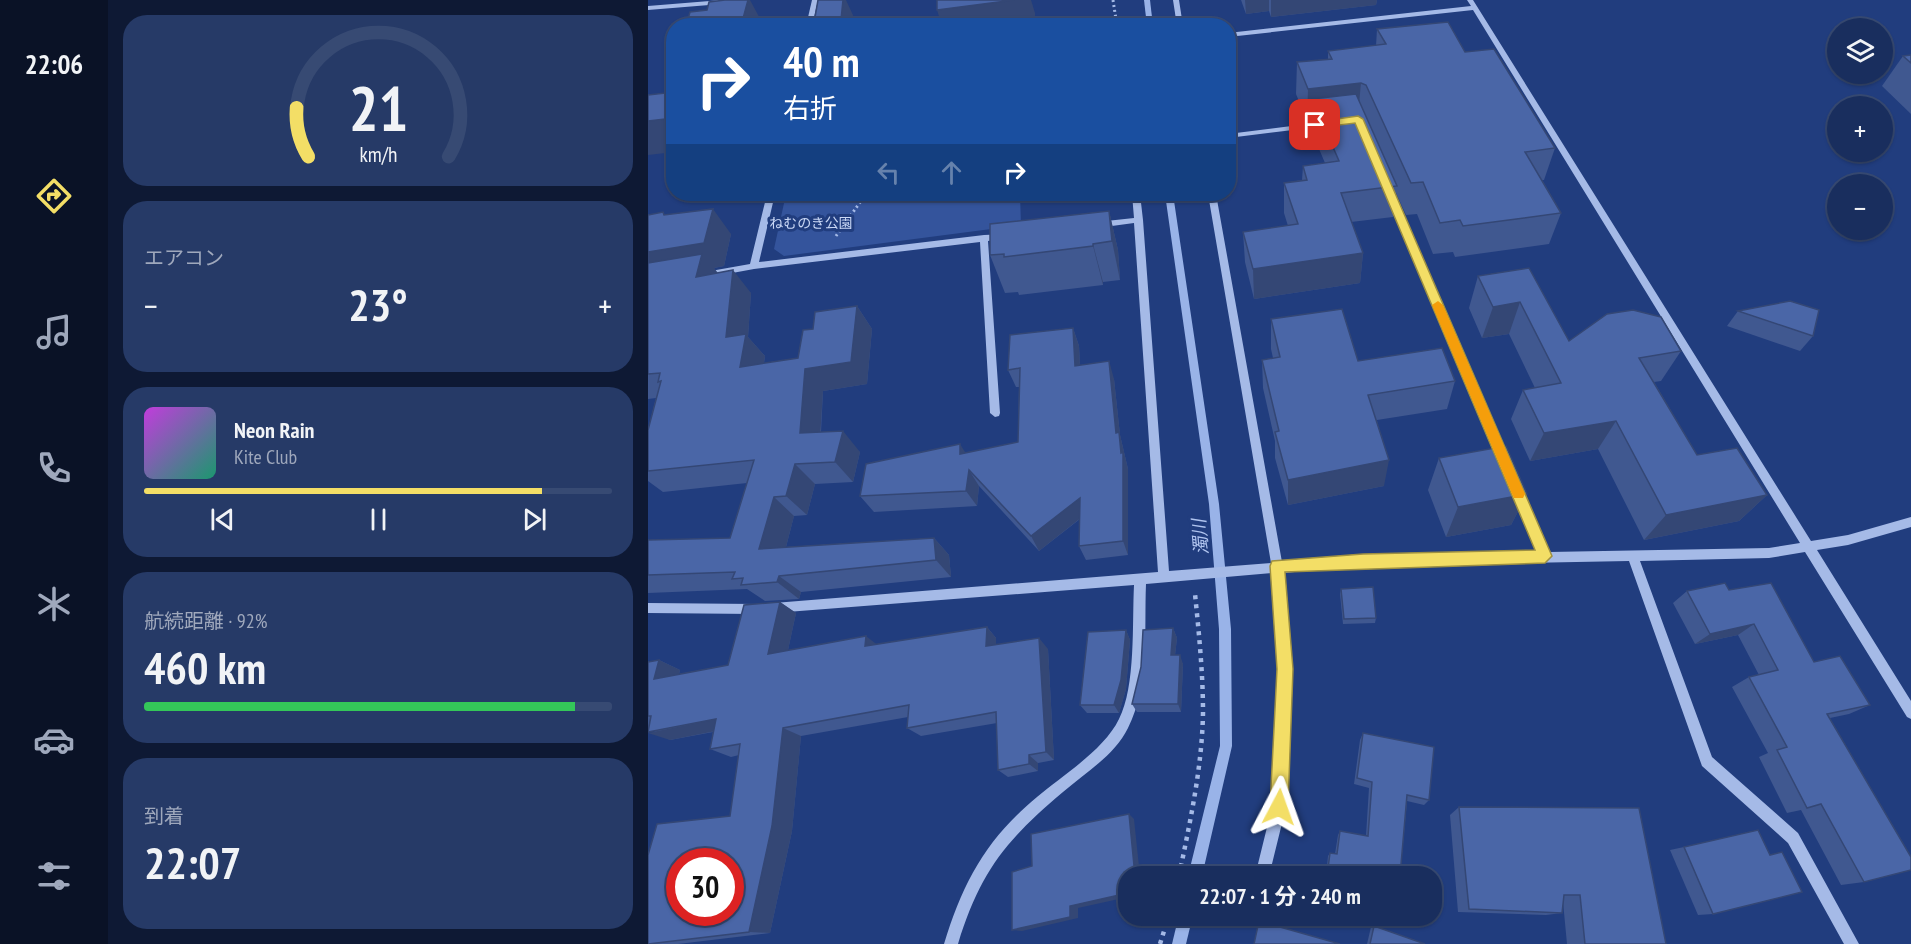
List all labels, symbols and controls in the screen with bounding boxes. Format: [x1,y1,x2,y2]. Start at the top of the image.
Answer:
map controls [1827,18,1893,240]
button: layers [1827,18,1893,84]
text: 40 m [783,34,860,89]
icon: right [684,42,762,120]
text: 22:06 [25,47,83,81]
text: 21 [348,68,408,149]
text: 右折 [783,91,837,125]
button: + [1827,96,1893,162]
pin [1289,99,1340,150]
icon: arrive [1298,108,1331,141]
text: km/h [359,141,397,169]
icon: left [872,156,905,189]
icon: ahead [935,156,968,189]
icon: right [998,156,1031,189]
button: − [1827,174,1893,240]
icon: directions [33,175,75,217]
park label: ねむのき公園 [769,214,853,232]
text: エアコン [144,245,224,271]
text: 23° [348,275,408,333]
text: − [144,284,158,327]
text: + [598,284,612,327]
icon: music [33,311,75,353]
text: Neon Rain [234,416,314,444]
text: Kite Club [234,444,297,470]
icon: phone [33,447,75,489]
icon: previous [206,503,239,536]
icon: pause [362,503,395,536]
icon: next [518,503,551,536]
water label: 濁川 [1187,516,1213,556]
icon: climate [33,583,75,625]
text: 航続距離 · 92% [144,608,267,634]
text: 460 km [144,638,266,696]
icon: car [33,719,75,761]
position arrow [1247,775,1311,839]
text: 到着 [144,803,184,829]
text: 22:07 [144,833,241,891]
speed limit sign: 30 [666,848,744,926]
icon: filters [33,855,75,897]
text: 22:07 · 1 分 · 240 m [1199,882,1361,910]

